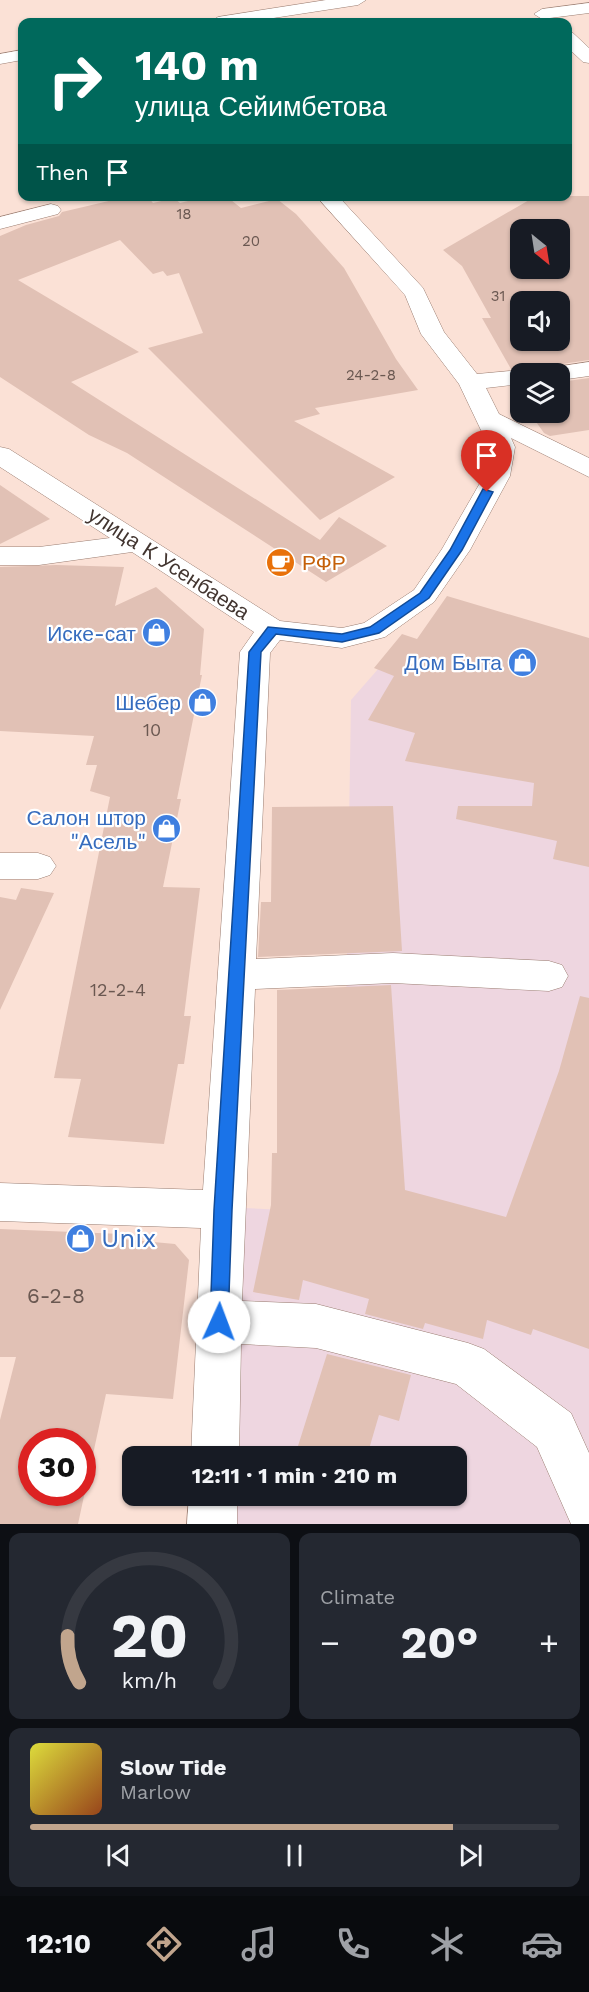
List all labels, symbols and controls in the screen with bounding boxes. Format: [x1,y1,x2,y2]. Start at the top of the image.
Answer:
text: 140 m [135,41,259,90]
icon: right [36,42,114,120]
text: улица Сейимбетова [135,91,387,123]
icon: arrive [101,156,134,189]
text: Then [36,160,89,185]
house number: 18 [176,205,192,223]
north arrow [510,219,570,279]
map controls [510,219,570,423]
house number: 20 [242,232,260,250]
house number: 31 [491,287,505,305]
button: sound [510,291,570,351]
button: layers [510,363,570,423]
house number: 24-2-8 [346,366,396,384]
pin [461,430,512,492]
icon: arrive [470,439,503,472]
street label: улица К Усенбаева [84,501,255,625]
cafe icon: РФР [265,546,297,578]
place label: РФР [302,550,346,575]
shop icon: Иске-сат [141,617,173,649]
place label: Иске-сат [47,621,136,646]
shop icon: Дом Быта [507,646,539,678]
place label: Дом Быта [404,650,502,675]
shop icon: Шебер [186,686,218,718]
place label: Шебер [115,690,181,715]
house number: 10 [143,719,161,740]
place label: Салон штор "Асель" [26,805,146,854]
shop icon: Салон штор "Асель" [151,813,183,845]
house number: 12-2-4 [90,979,146,1000]
shop icon: Unix [64,1222,96,1254]
place label: Unix [101,1223,156,1253]
house number: 6-2-8 [27,1283,85,1308]
position arrow [187,1290,251,1354]
speed limit sign: 30 [18,1428,96,1506]
text: 12:11 · 1 min · 210 m [192,1463,397,1488]
text: Climate [320,1585,395,1609]
text: 20 [111,1599,188,1672]
text: 20° [400,1616,479,1669]
text: − [320,1623,340,1662]
text: + [539,1623,559,1662]
text: km/h [122,1668,177,1693]
text: Slow Tide [120,1755,227,1780]
text: Marlow [120,1780,191,1804]
icon: previous [102,1839,135,1872]
icon: pause [278,1839,311,1872]
icon: next [454,1839,487,1872]
icon: directions [143,1923,185,1965]
icon: music [238,1923,280,1965]
icon: phone [332,1923,374,1965]
icon: climate [426,1923,468,1965]
icon: car [521,1923,563,1965]
text: 12:10 [26,1928,91,1960]

